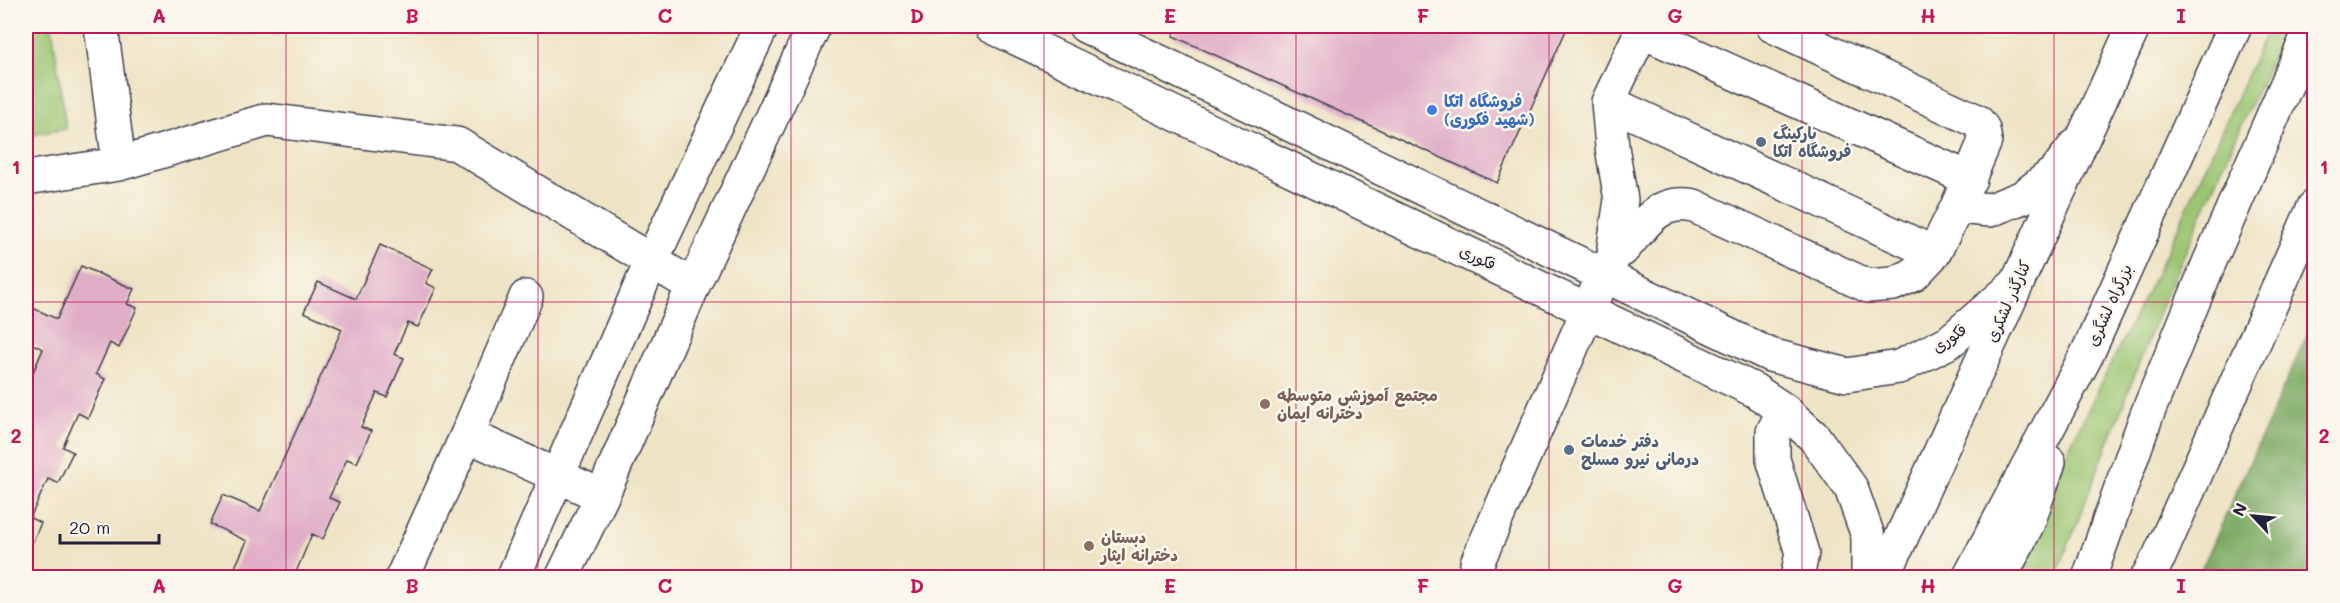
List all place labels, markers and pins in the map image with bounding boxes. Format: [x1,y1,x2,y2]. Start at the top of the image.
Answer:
place label: فروشگاه اتکا (شهید فکوری) [1444,90,1534,130]
marker: فروشگاه اتکا (شهید فکوری) [1425,103,1439,117]
place label: پارکینگ فروشگاه اتکا [1773,122,1851,162]
marker: پارکینگ فروشگاه اتکا [1754,135,1768,149]
place label: مجتمع آموزشی متوسطه دخترانه ایمان [1277,384,1438,423]
marker: مجتمع آموزشی متوسطه دخترانه ایمان [1258,397,1272,411]
place label: دفتر خدمات درمانی نیرو مسلح [1581,430,1699,470]
marker: دفتر خدمات درمانی نیرو مسلح [1562,443,1576,457]
place label: دبستان دخترانه ایثار [1099,526,1178,565]
marker: دبستان دخترانه ایثار [1082,539,1096,553]

